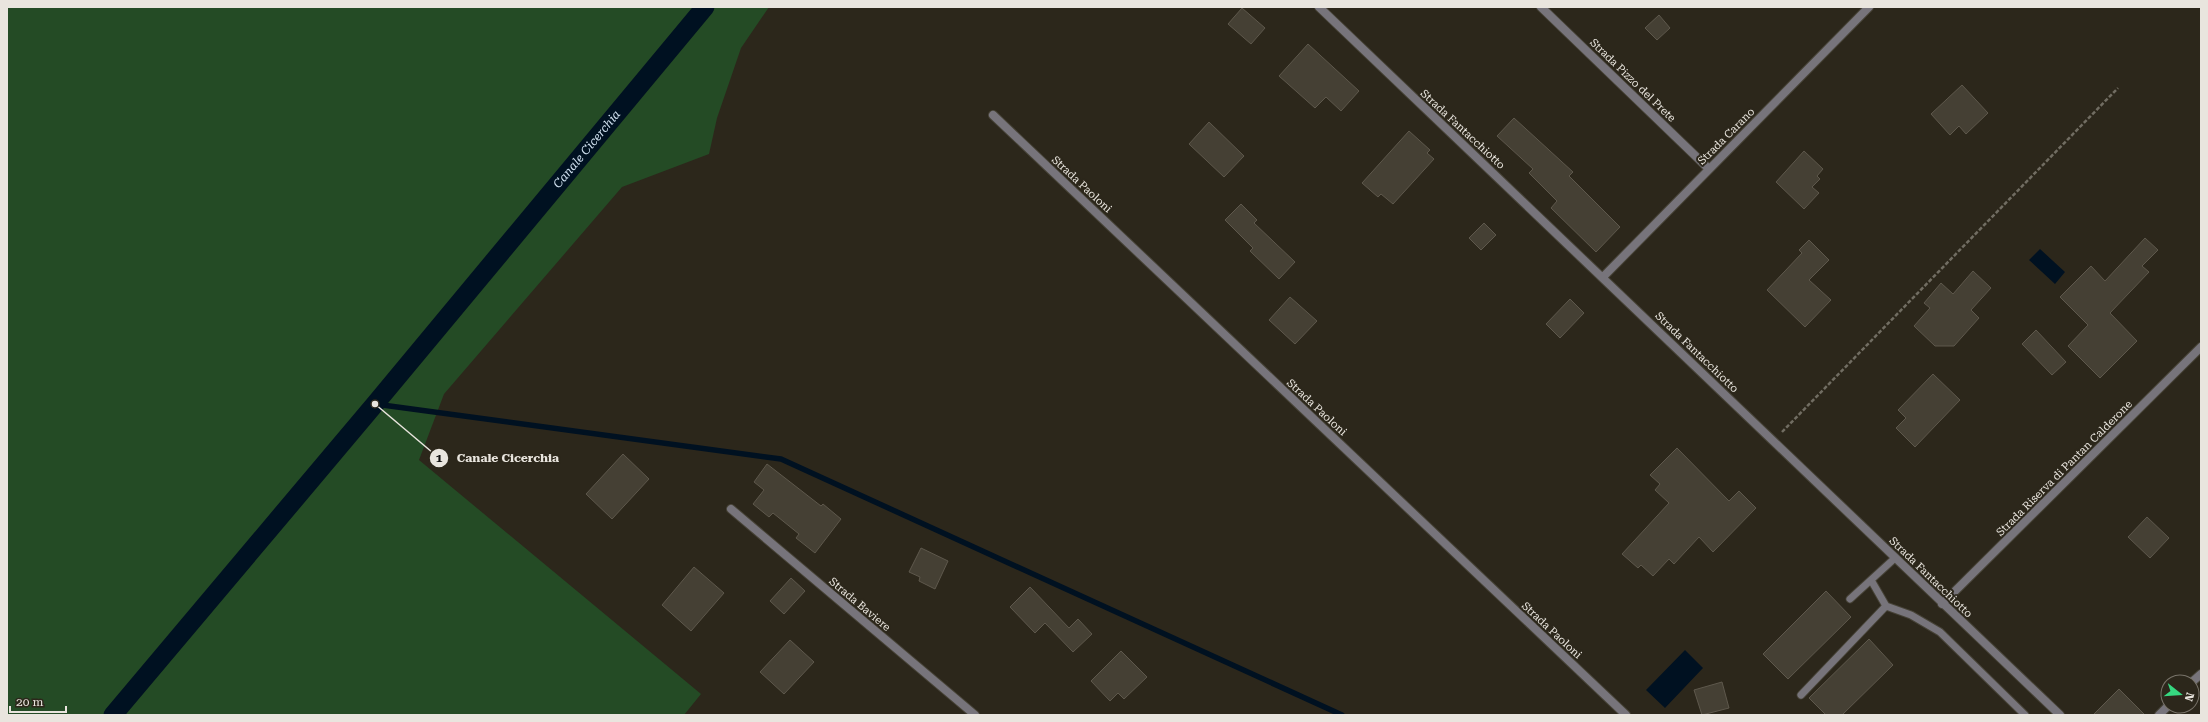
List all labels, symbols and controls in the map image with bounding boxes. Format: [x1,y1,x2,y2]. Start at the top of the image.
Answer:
street label: Strada Pizzo del Prete [1587,36,1678,125]
street label: Strada Fantacchiotto [1418,87,1508,172]
street label: Strada Carano [1695,105,1758,167]
water label: Canale Cicerchia [550,107,623,191]
street label: Strada Paoloni [1049,153,1115,216]
street label: Strada Fantacchiotto [1652,309,1741,396]
street label: Strada Paoloni [1284,376,1350,439]
street label: Strada Riserva di Pantan Calderone [1994,398,2135,539]
callout: Canale Cicerchia [429,446,567,470]
text: 1 [436,451,443,465]
text: Canale Cicerchia [457,451,559,465]
street label: Strada Fantacchiotto [1886,534,1975,621]
street label: Strada Baviere [826,575,893,634]
street label: Strada Paoloni [1519,599,1585,662]
north arrow [2160,674,2200,714]
scale bar [10,688,66,714]
text: N [2181,691,2197,703]
text: 20 m [16,695,43,709]

